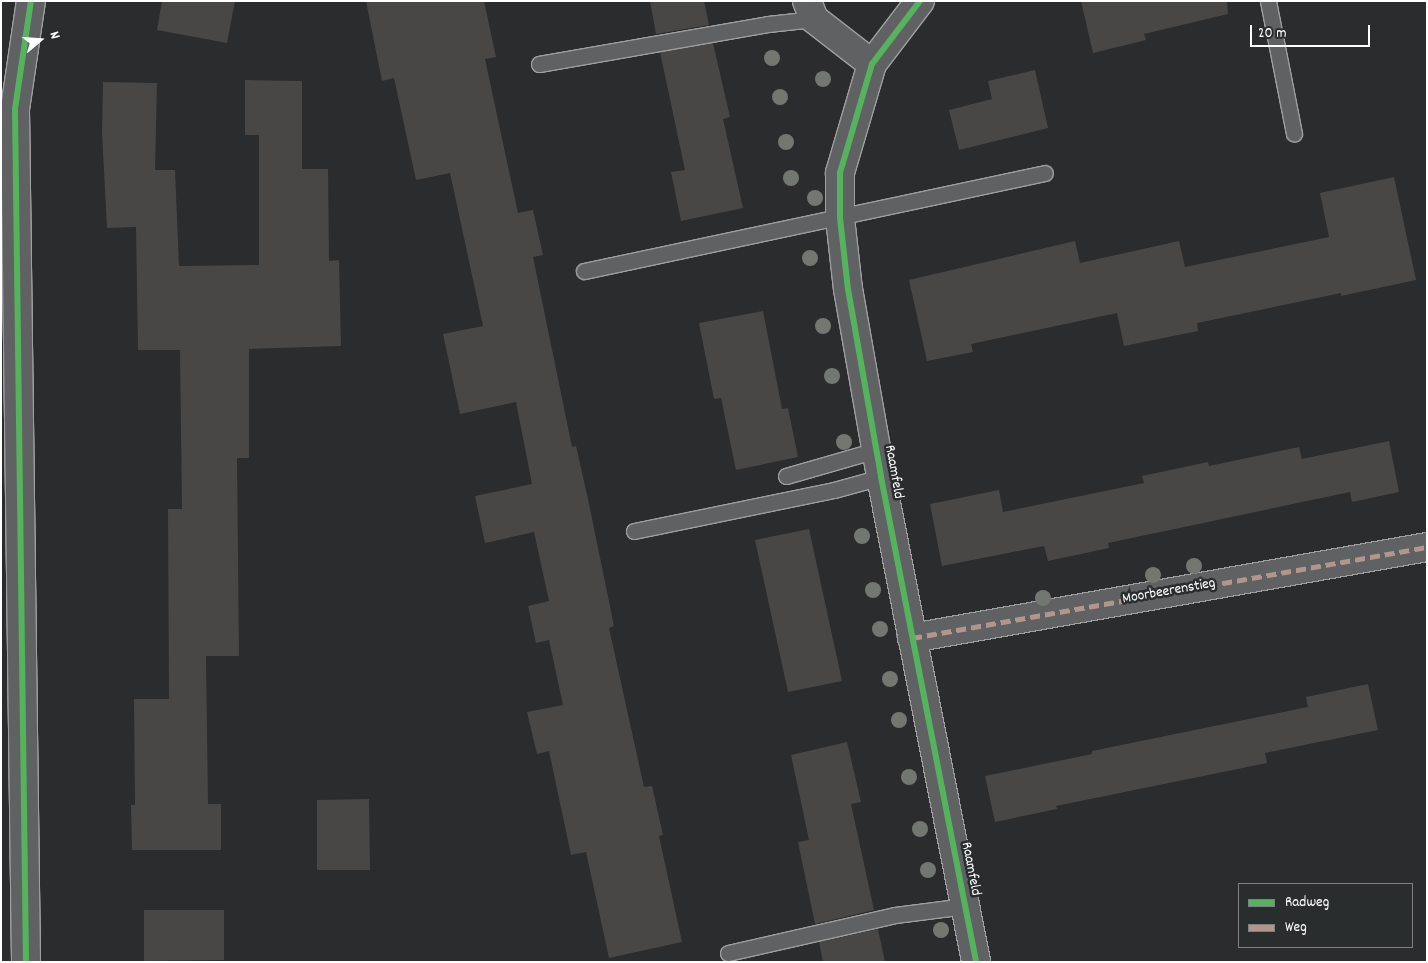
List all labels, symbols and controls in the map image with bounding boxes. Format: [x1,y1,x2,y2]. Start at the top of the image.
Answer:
north arrow [15,15,65,65]
scale bar [1253,15,1373,47]
text: 20 m [1258,23,1286,45]
text: N [44,29,65,42]
street label: Raamfeld [879,444,907,500]
street label: Moorbeerenstieg [1121,575,1217,609]
street label: Raamfeld [956,841,984,897]
legend [1238,883,1413,948]
text: Radweg [1285,892,1329,914]
text: Weg [1285,917,1307,939]

